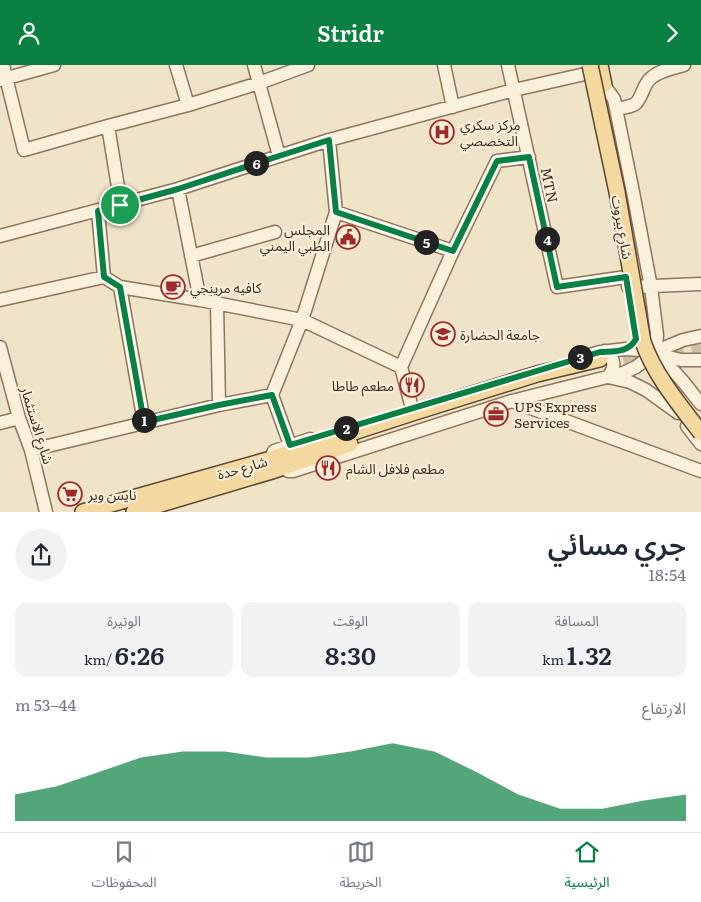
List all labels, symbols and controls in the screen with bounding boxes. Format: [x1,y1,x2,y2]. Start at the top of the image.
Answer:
text: Stridr [317,16,384,49]
icon: person [15,19,43,47]
icon: forward [658,19,686,47]
place label: مركز سكري التخصصي [460,114,521,152]
hospital icon: مركز سكري التخصصي [429,119,455,145]
pin: 6 [244,151,268,175]
text: 6 [252,153,261,173]
street label: MTN [536,165,564,205]
pin [99,184,141,226]
icon: arrive [106,191,134,219]
street label: شارع بيروت [606,193,638,261]
place label: المجلس الطبي اليمني [260,219,330,257]
public building icon: المجلس الطبي اليمني [335,224,361,250]
pin: 4 [534,227,560,251]
pin: 5 [414,229,438,255]
text: 4 [543,229,552,249]
text: 5 [423,232,430,252]
cafe icon: كافيه مرينجي [160,274,186,300]
place label: كافيه مرينجي [190,277,262,299]
school or university icon: جامعة الحضارة [430,321,456,347]
place label: جامعة الحضارة [460,324,540,344]
pin: 3 [568,345,592,369]
text: 3 [577,347,584,367]
restaurant icon: مطعم طاطا [399,372,425,398]
place label: مطعم طاطا [332,375,394,397]
street label: شارع الاستثمار [14,383,59,467]
place label: UPS Express Services [514,396,597,432]
office icon: UPS Express Services [483,401,509,427]
pin: 1 [132,407,156,433]
text: 1 [142,410,147,430]
pin: 2 [334,415,358,441]
text: 2 [343,418,350,438]
street label: شارع حدة [215,450,270,486]
restaurant icon: مطعم فلافل الشام [315,455,341,481]
place label: مطعم فلافل الشام [346,458,445,480]
supermarket icon: نايس وير [57,481,83,507]
place label: نايس وير [87,484,137,504]
text: جري مسائي [548,522,686,564]
button: share [15,529,67,581]
text: 18:54 [648,562,686,586]
text: الوتيرة [107,610,141,630]
text: الوقت [333,610,368,630]
text: المسافة [555,610,599,630]
text: 6:26 [115,636,164,673]
text: 8:30 [325,636,376,673]
text: 1.32 [567,636,612,673]
text: /km [84,649,115,669]
text: km [542,649,567,669]
text: 44–53 m [15,692,76,716]
text: الارتفاع [642,695,686,719]
tab: المحفوظات [92,838,157,897]
tab: الخريطة [340,838,381,897]
tab: الرئيسية [564,838,610,897]

